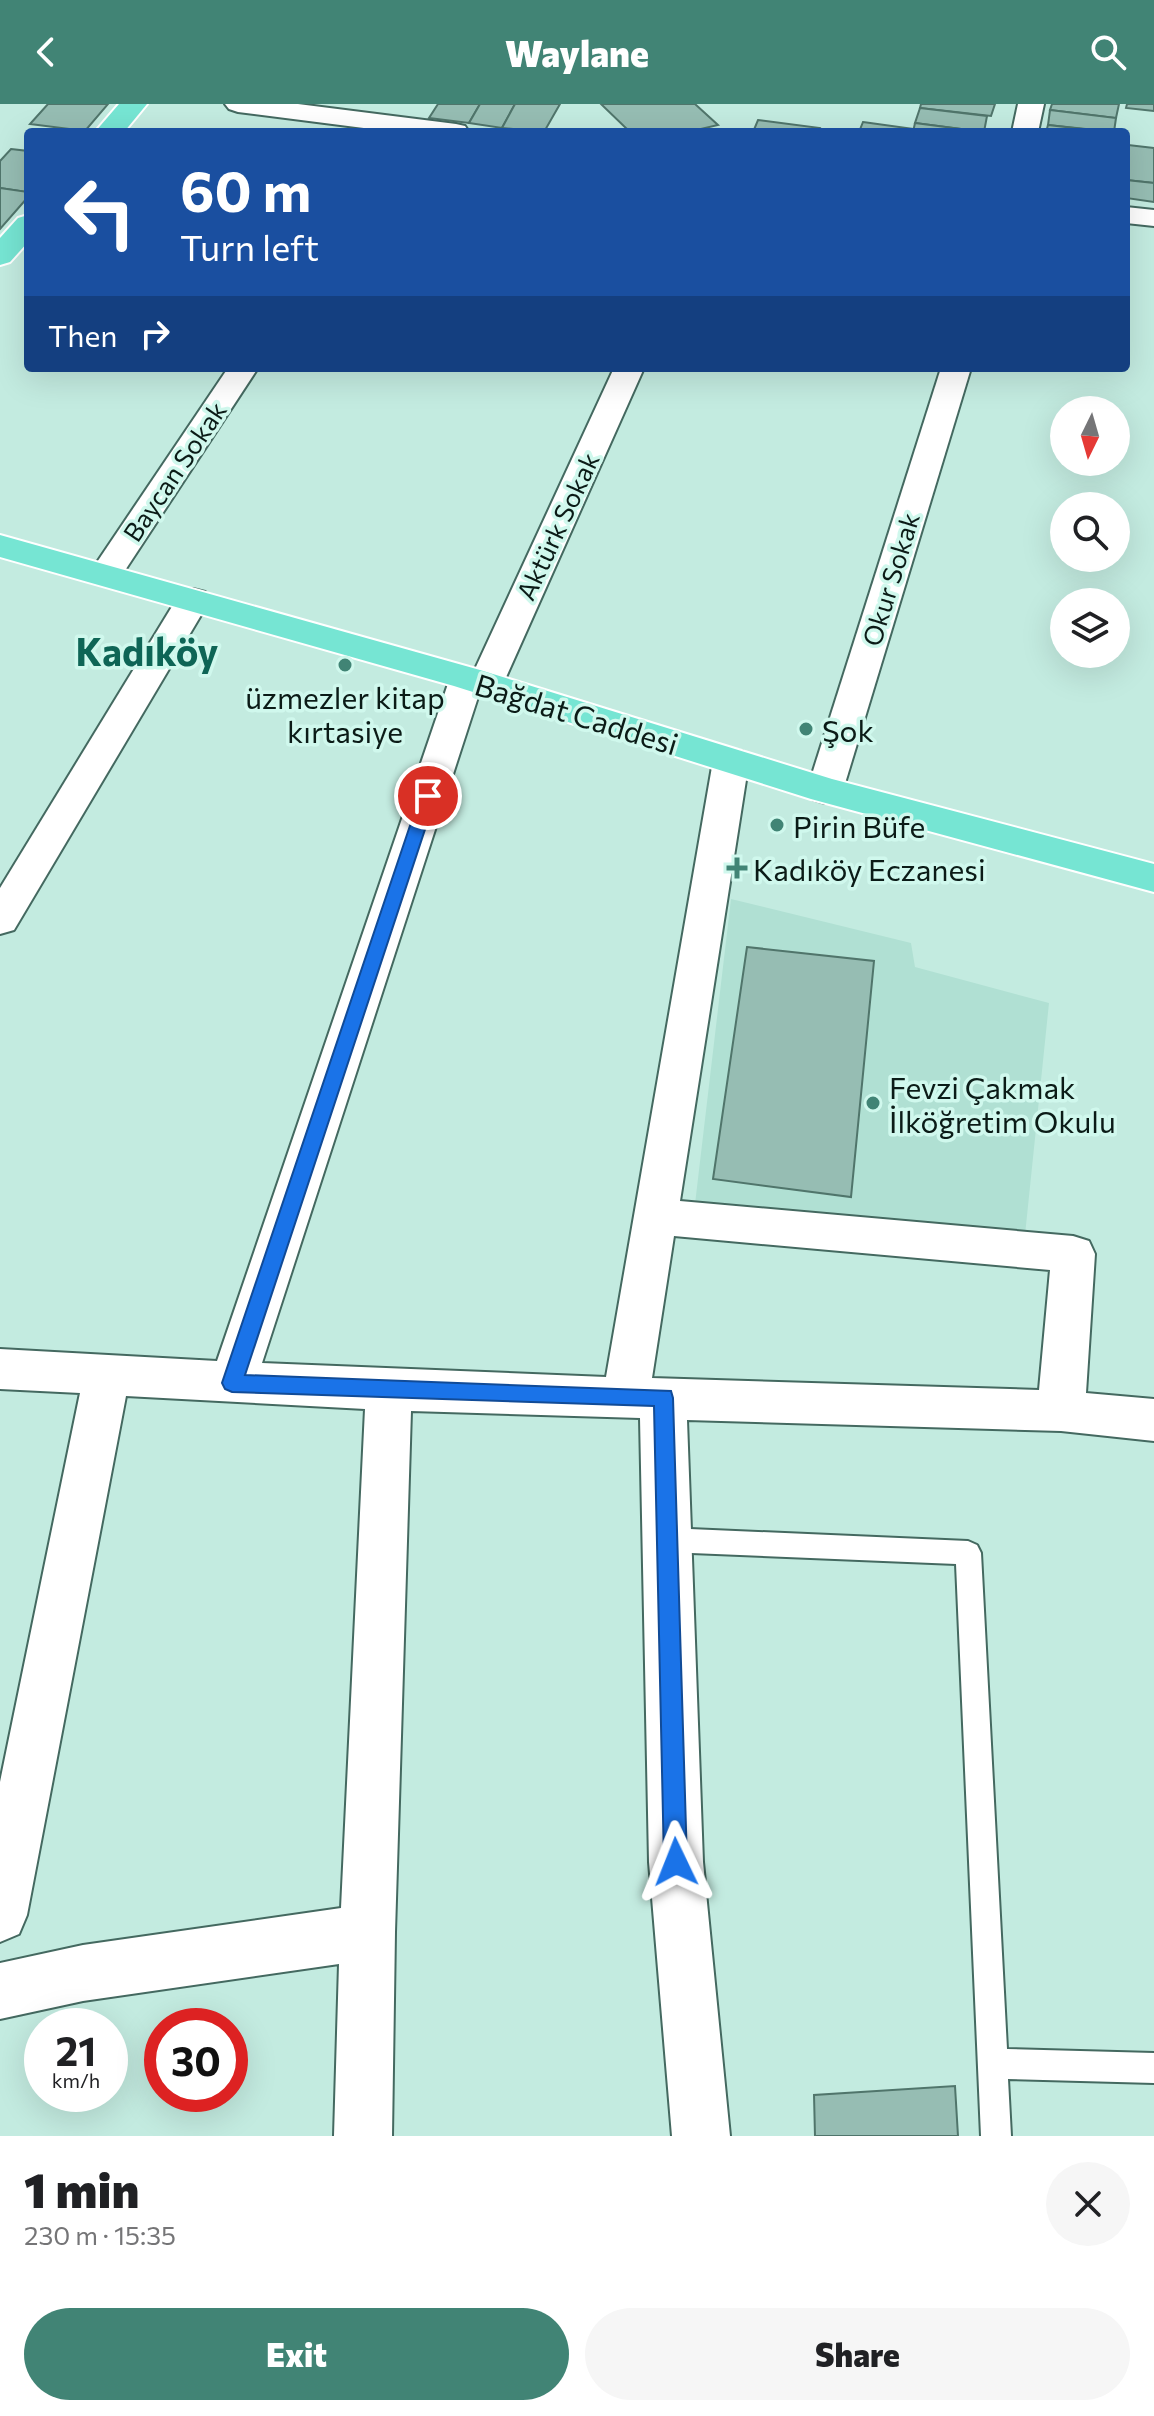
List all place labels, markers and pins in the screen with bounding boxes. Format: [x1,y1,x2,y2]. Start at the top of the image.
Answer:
marker: üzmezler kitap kırtasiye [336,656,354,674]
place label: üzmezler kitap kırtasiye [245,678,445,749]
place label: Şok [822,711,874,748]
marker: Şok [797,720,815,738]
pin [394,762,462,830]
place label: Pirin Büfe [793,807,925,844]
marker: Pirin Büfe [768,816,786,834]
place label: Kadıköy Eczanesi [753,850,986,887]
marker: Kadıköy Eczanesi [728,859,746,877]
place label: Fevzi Çakmak İlköğretim Okulu [889,1068,1116,1139]
marker: Fevzi Çakmak İlköğretim Okulu [864,1094,882,1112]

